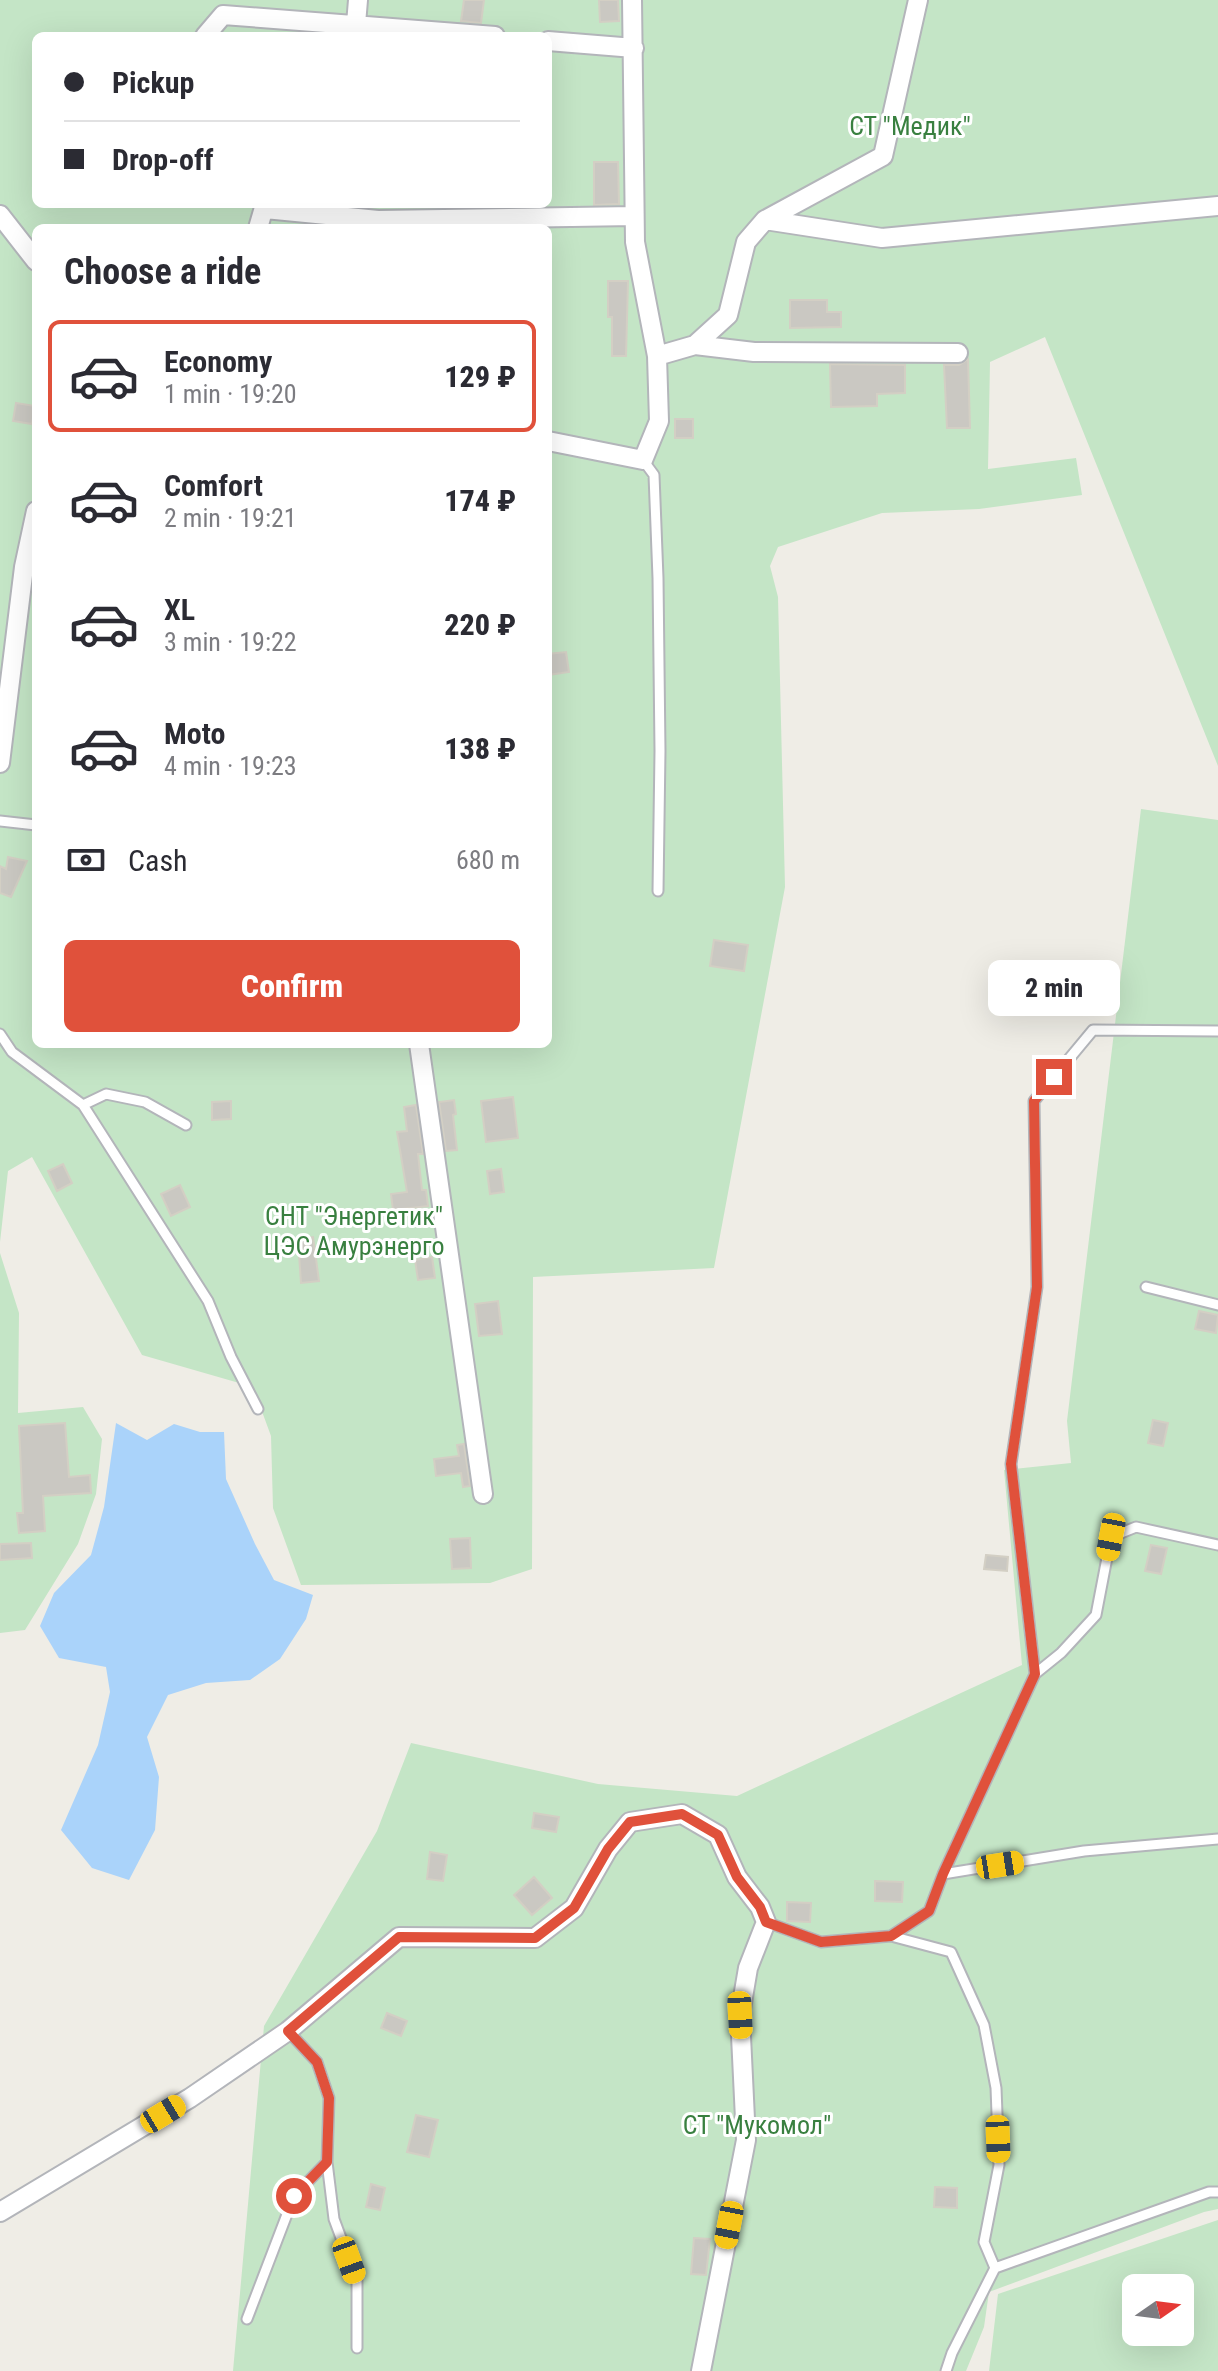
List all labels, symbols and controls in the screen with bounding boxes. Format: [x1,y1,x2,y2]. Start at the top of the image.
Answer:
text: Pickup [112,65,194,100]
park label: СТ "Медик" [849,111,971,141]
text: Drop-off [112,142,214,177]
text: Choose a ride [64,251,261,293]
icon: car [68,340,140,412]
text: Economy [164,344,272,379]
text: 129 ₽ [444,359,516,394]
text: 1 min · 19:20 [164,379,297,409]
icon: car [68,464,140,536]
text: Comfort [164,468,263,503]
text: 174 ₽ [444,483,516,518]
text: 2 min · 19:21 [164,503,297,533]
icon: car [68,588,140,660]
text: XL [164,592,195,627]
text: 220 ₽ [444,607,516,642]
text: 3 min · 19:22 [164,627,297,657]
icon: car [68,712,140,784]
text: Moto [164,716,225,751]
text: 138 ₽ [444,731,516,766]
text: 4 min · 19:23 [164,751,297,781]
icon: cash [64,838,108,882]
text: Cash [128,843,188,878]
text: 680 m [456,845,520,875]
button: Confirm [64,940,520,1032]
callout: 2 min [988,961,1120,1017]
text: 2 min [1025,973,1083,1003]
route end [1036,1059,1072,1095]
park label: СНТ "Энергетик" ЦЭС Амурэнерго [263,1201,445,1261]
car [1095,1511,1127,1563]
car [974,1849,1026,1881]
car [727,1990,753,2040]
car [136,2091,190,2137]
park label: СТ "Мукомол" [683,2110,831,2140]
car [985,2115,1011,2163]
route start [276,2178,312,2214]
car [713,2199,745,2251]
car [330,2233,368,2287]
north arrow [1122,2274,1194,2346]
map controls [1122,2274,1194,2346]

